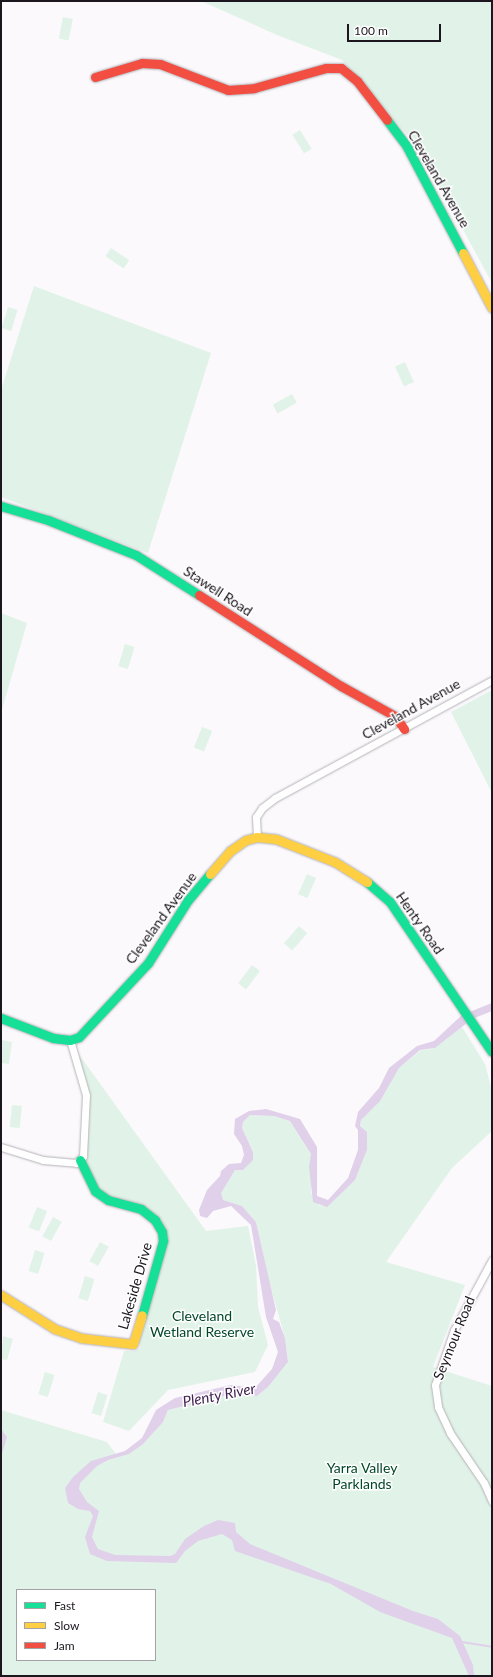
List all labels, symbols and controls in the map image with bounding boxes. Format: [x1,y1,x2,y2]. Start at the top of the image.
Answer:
scale bar [349,16,443,42]
text: 100 m [354,23,388,38]
street label: Cleveland Avenue [404,127,474,231]
street label: Stawell Road [180,563,256,619]
street label: Cleveland Avenue [359,675,463,743]
street label: Cleveland Avenue [122,869,200,967]
street label: Henty Road [392,889,448,957]
street label: Lakeside Drive [115,1240,155,1332]
street label: Seymour Road [430,1294,478,1382]
park label: Cleveland Wetland Reserve [150,1308,254,1340]
water label: Plenty River [181,1379,257,1411]
park label: Yarra Valley Parklands [326,1460,398,1492]
legend [16,1589,156,1661]
text: Fast [54,1598,75,1613]
text: Slow [54,1618,79,1633]
text: Jam [54,1638,75,1653]

